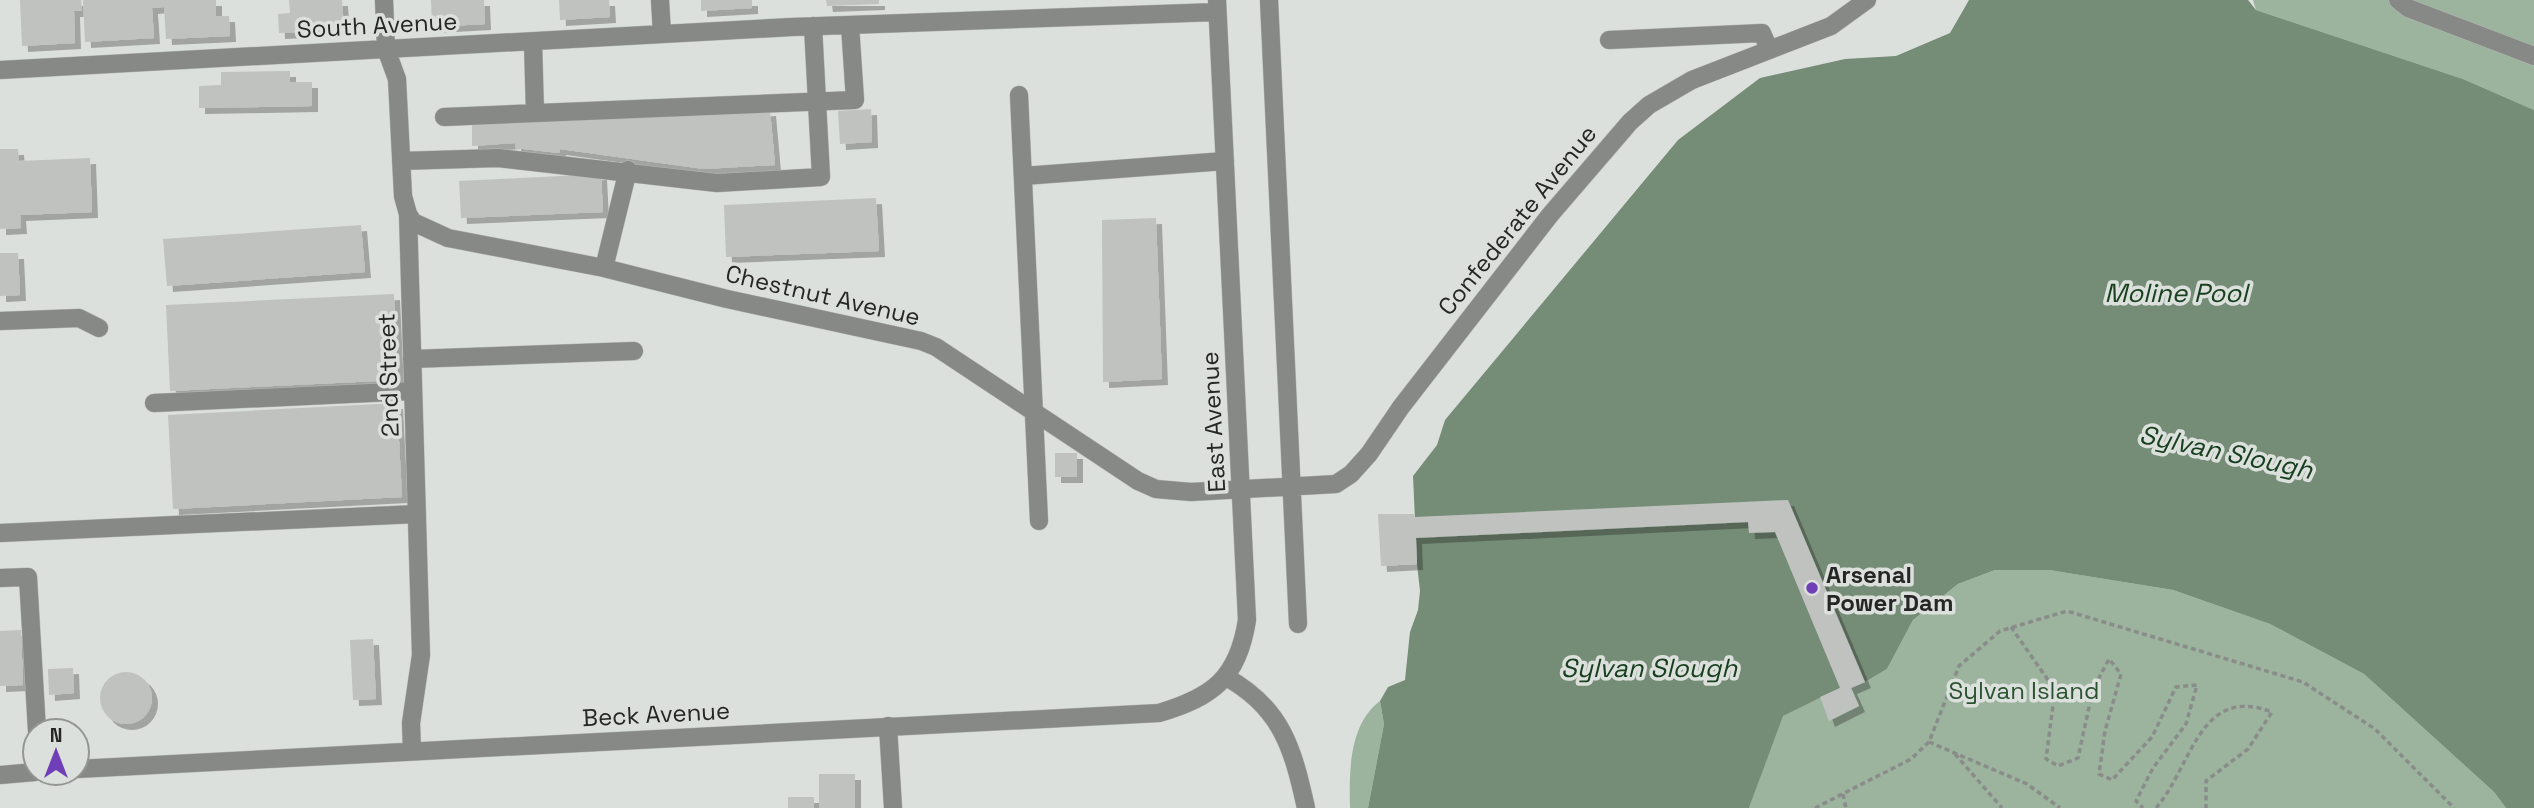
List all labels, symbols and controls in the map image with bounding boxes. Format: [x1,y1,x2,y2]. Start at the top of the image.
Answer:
street label: South Avenue [296,5,458,45]
street label: Confederate Avenue [1431,119,1603,321]
street label: Chestnut Avenue [723,258,923,332]
water label: Moline Pool [2104,276,2250,310]
street label: 2nd Street [370,312,406,438]
street label: East Avenue [1194,351,1232,493]
water label: Sylvan Slough [2136,417,2317,487]
place label: Arsenal Power Dam [1826,559,1953,618]
marker: Arsenal Power Dam [1804,580,1820,596]
water label: Sylvan Slough [1561,651,1738,685]
park label: Sylvan Island [1949,675,2099,706]
street label: Beck Avenue [581,695,731,733]
north arrow [21,717,91,787]
text: N [50,723,62,748]

